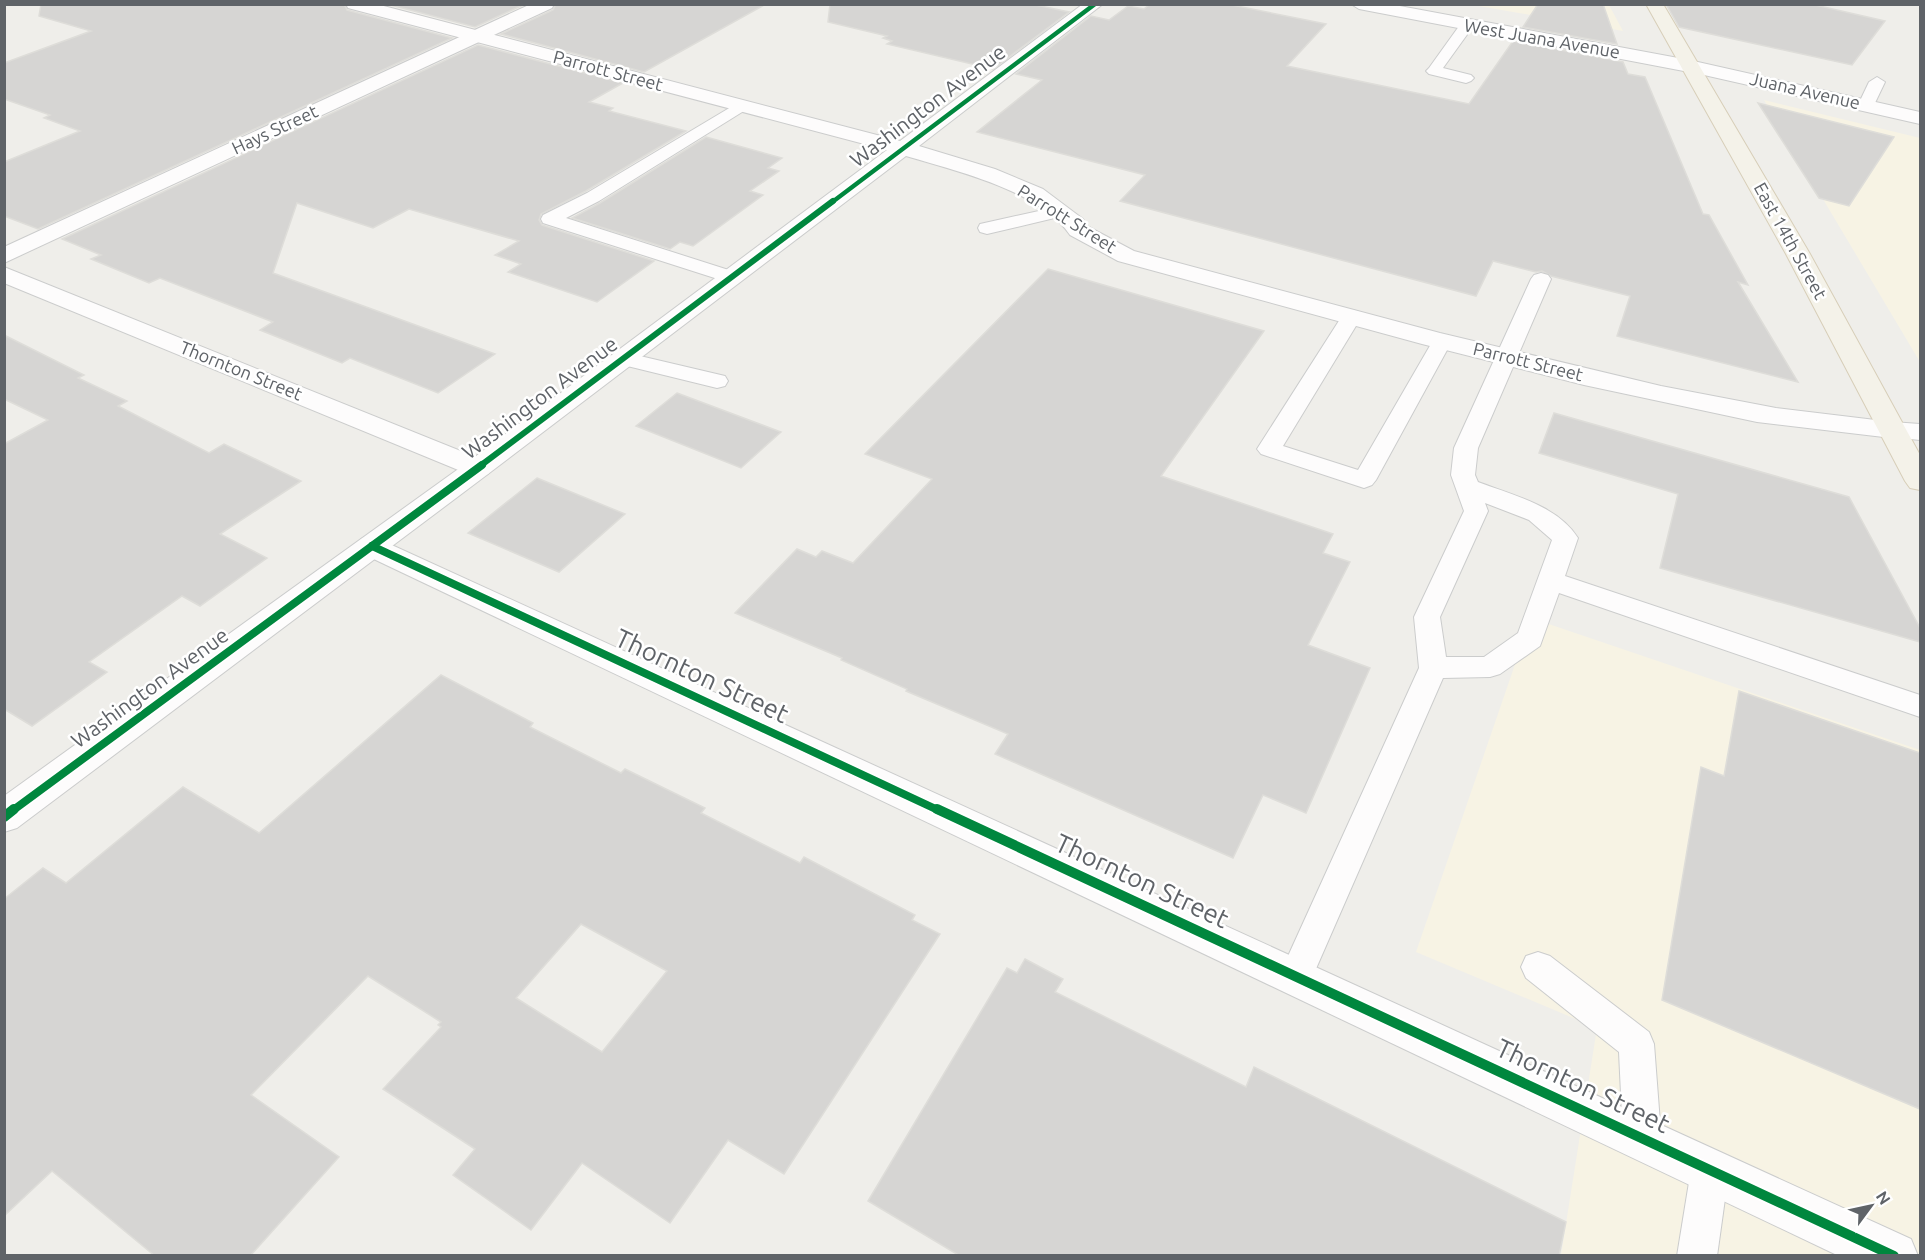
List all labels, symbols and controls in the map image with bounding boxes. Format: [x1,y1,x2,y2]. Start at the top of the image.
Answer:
street label: West Juana Avenue [1463,14,1622,62]
street label: Washington Avenue [845,39,1010,171]
street label: Parrott Street [551,46,665,94]
street label: Juana Avenue [1748,68,1862,112]
street label: Hays Street [228,100,321,158]
street label: East 14th Street [1751,179,1831,302]
street label: Parrott Street [1015,180,1121,256]
street label: Washington Avenue [457,331,622,463]
street label: Thornton Street [177,336,305,404]
street label: Parrott Street [1471,338,1585,384]
street label: Washington Avenue [66,622,233,752]
street label: Thornton Street [611,623,794,728]
street label: Thornton Street [1051,828,1234,933]
street label: Thornton Street [1492,1033,1675,1138]
north arrow [1841,1176,1901,1236]
text: N [1873,1188,1894,1208]

